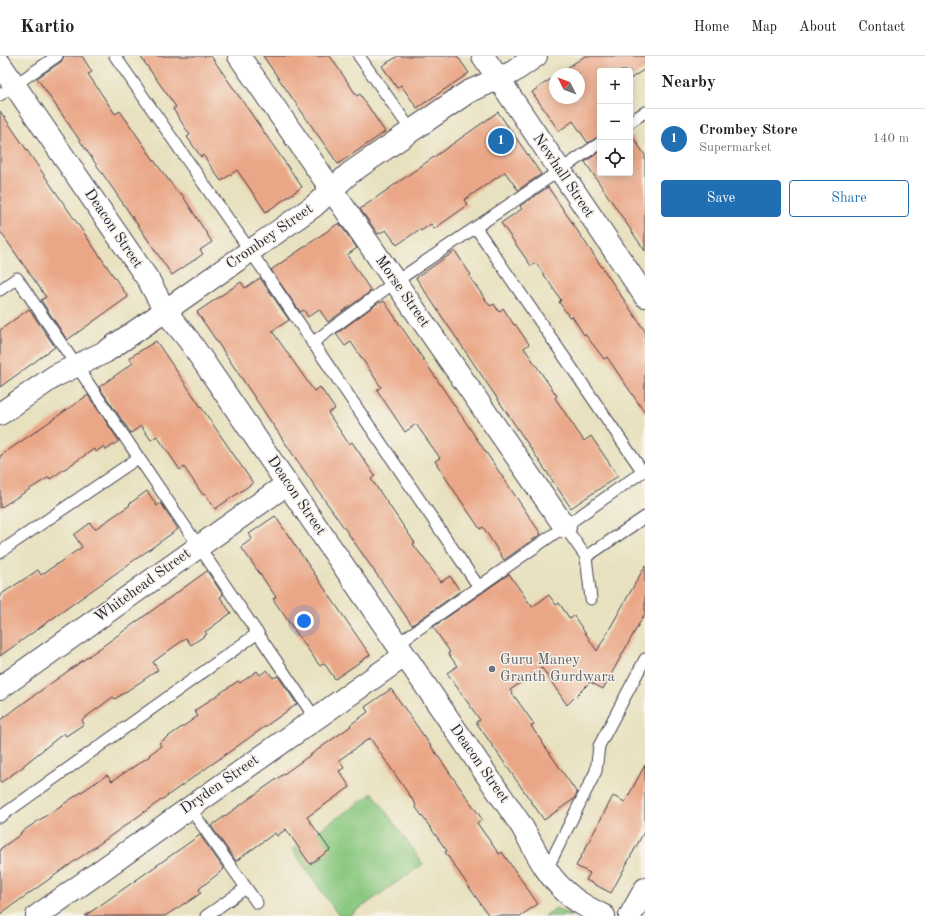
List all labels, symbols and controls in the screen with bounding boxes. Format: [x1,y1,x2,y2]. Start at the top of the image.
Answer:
text: Kartio [20,18,75,37]
text: Home [694,20,729,34]
text: Map [751,20,777,34]
text: About [799,20,836,34]
text: Contact [858,20,905,34]
north arrow [549,68,585,104]
map controls [597,68,633,176]
button: + [597,68,633,104]
text: Nearby [661,74,716,91]
button: − [597,104,633,140]
text: Crombey Store [699,123,798,138]
pin: 1 [488,126,514,156]
street label: Newhall Street [529,131,597,221]
text: 1 [670,132,678,145]
text: 140 m [872,132,909,145]
button: locate [597,140,633,176]
text: Supermarket [699,141,771,154]
button: Save [661,180,781,217]
button: Share [789,180,909,217]
street label: Deacon Street [81,187,145,271]
street label: Crombey Street [224,202,316,272]
street label: Morse Street [372,253,432,331]
street label: Deacon Street [264,454,328,538]
street label: Whitehead Street [92,546,194,626]
your location [294,611,314,631]
place label: Guru Maney Granth Gurdwara [500,653,616,685]
marker: Guru Maney Granth Gurdwara [487,664,497,674]
street label: Deacon Street [446,722,512,806]
street label: Dryden Street [178,753,262,817]

